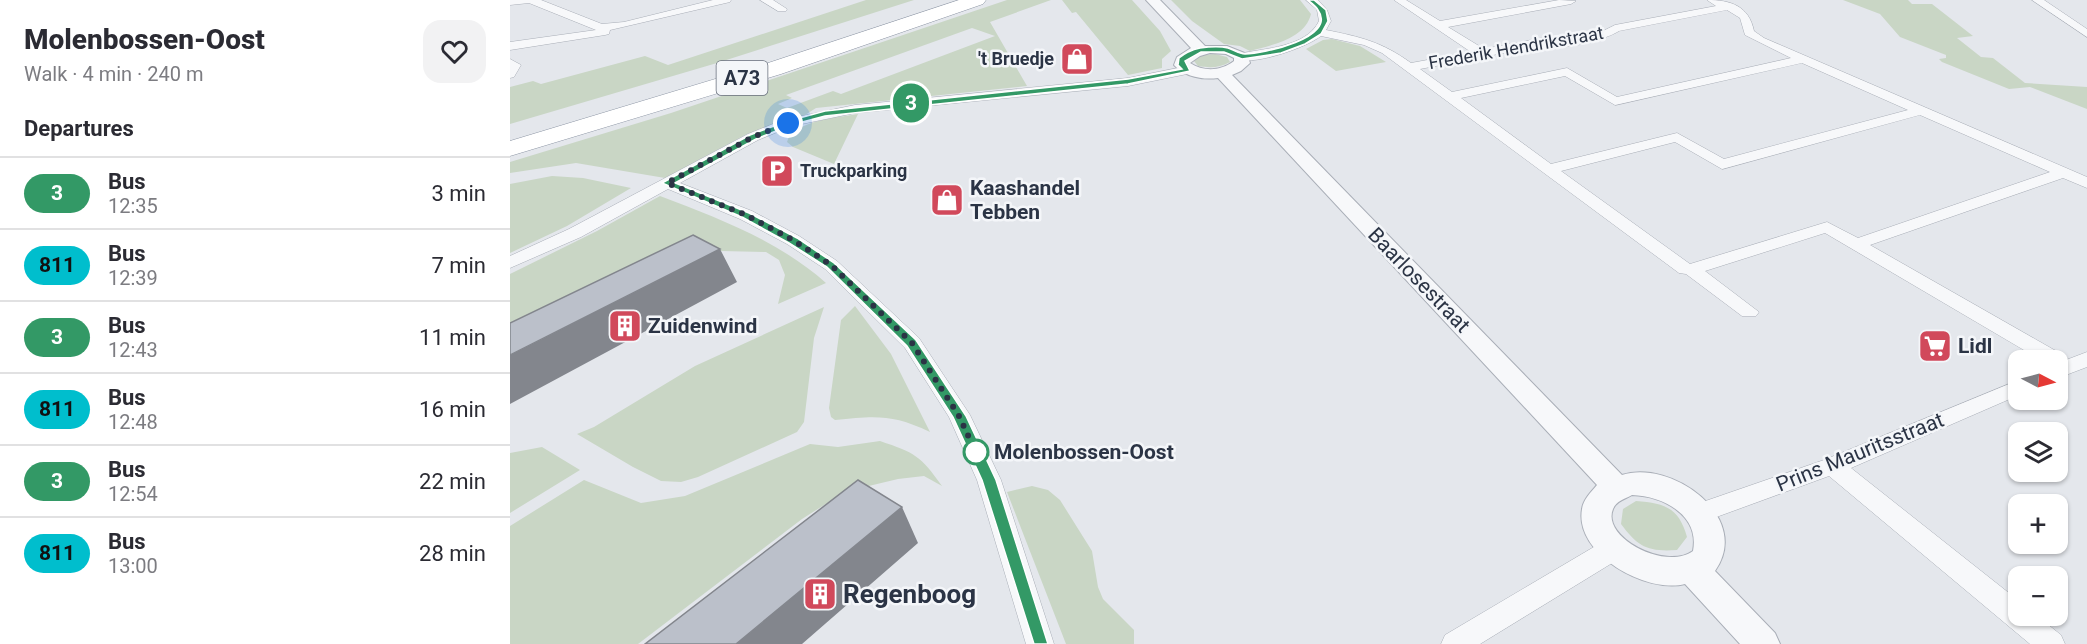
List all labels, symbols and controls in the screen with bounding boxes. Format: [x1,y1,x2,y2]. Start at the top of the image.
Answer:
button: heart [423,20,486,83]
street label: Frederik Hendrikstraat [1427,22,1605,73]
text: Molenbossen-Oost [24,23,265,56]
shop icon: 't Bruedje [1059,41,1095,77]
place label: 't Bruedje [978,48,1054,69]
road number: A73 [716,61,768,95]
text: Walk · 4 min · 240 m [24,62,203,86]
line badge: 3 [892,84,930,122]
text: 3 [905,91,917,115]
your location [773,108,803,138]
text: Departures [24,116,134,141]
parking icon: Truckparking [759,153,795,189]
place label: Truckparking [800,160,907,181]
text: Bus [108,169,146,194]
place label: Kaashandel Tebben [970,176,1080,224]
text: 3 [51,181,63,205]
text: 3 min [431,181,486,206]
shop icon: Kaashandel Tebben [929,182,965,218]
text: 12:35 [108,194,158,218]
street label: Baarlosestraat [1363,223,1475,337]
text: Bus [108,241,146,266]
text: 811 [39,253,75,277]
text: 7 min [431,253,486,278]
text: 12:39 [108,266,158,290]
building icon: Zuidenwind [607,308,643,344]
text: Bus [108,313,146,338]
place label: Zuidenwind [648,314,757,338]
text: 3 [51,325,63,349]
text: 11 min [419,325,486,350]
supermarket icon: Lidl [1917,328,1953,364]
place label: Lidl [1958,334,1992,358]
text: 12:43 [108,338,158,362]
north arrow [2008,350,2068,410]
map controls [2008,350,2068,626]
text: Bus [108,385,146,410]
text: 811 [39,397,75,421]
text: 16 min [419,397,486,422]
street label: Prins Mauritsstraat [1773,407,1947,497]
text: 12:48 [108,410,158,434]
button: layers [2008,422,2068,482]
marker: Molenbossen-Oost [963,439,989,465]
place label: Molenbossen-Oost [994,440,1174,464]
text: Bus [108,457,146,482]
text: 3 [51,469,63,493]
text: 22 min [419,469,486,494]
text: 12:54 [108,482,158,506]
button: + [2008,494,2068,554]
text: Bus [108,529,146,554]
text: 811 [39,541,75,565]
text: 28 min [419,541,486,566]
text: 13:00 [108,554,158,578]
button: − [2008,566,2068,626]
building icon: Regenboog [802,576,838,612]
place label: Regenboog [843,579,976,609]

